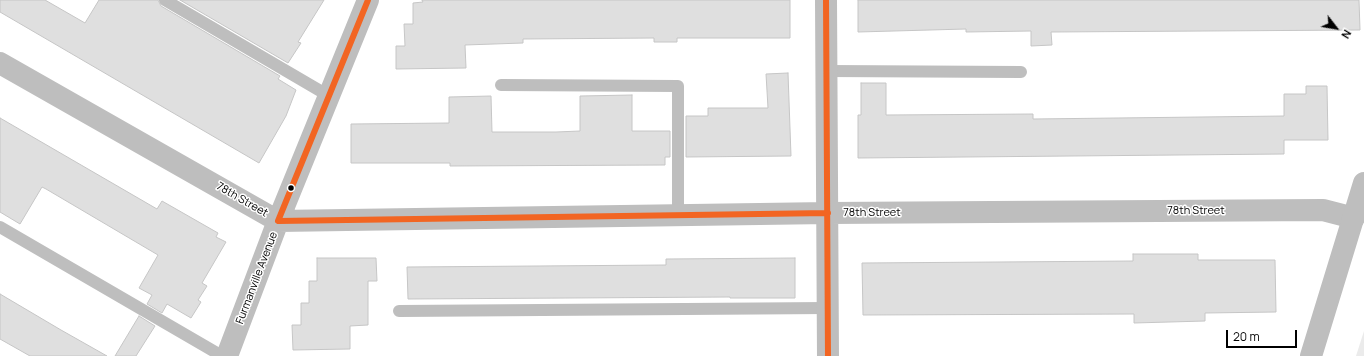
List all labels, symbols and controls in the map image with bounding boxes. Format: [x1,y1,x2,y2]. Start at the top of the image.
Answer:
north arrow [1316,8,1356,48]
text: N [1338,27,1355,42]
street label: 78th Street [214,180,270,220]
unlabelled marker [286,183,296,193]
street label: 78th Street [1167,204,1225,218]
street label: 78th Street [843,206,901,220]
street label: Furmanville Avenue [233,230,281,326]
scale bar [1228,322,1299,348]
text: 20 m [1233,328,1260,345]

